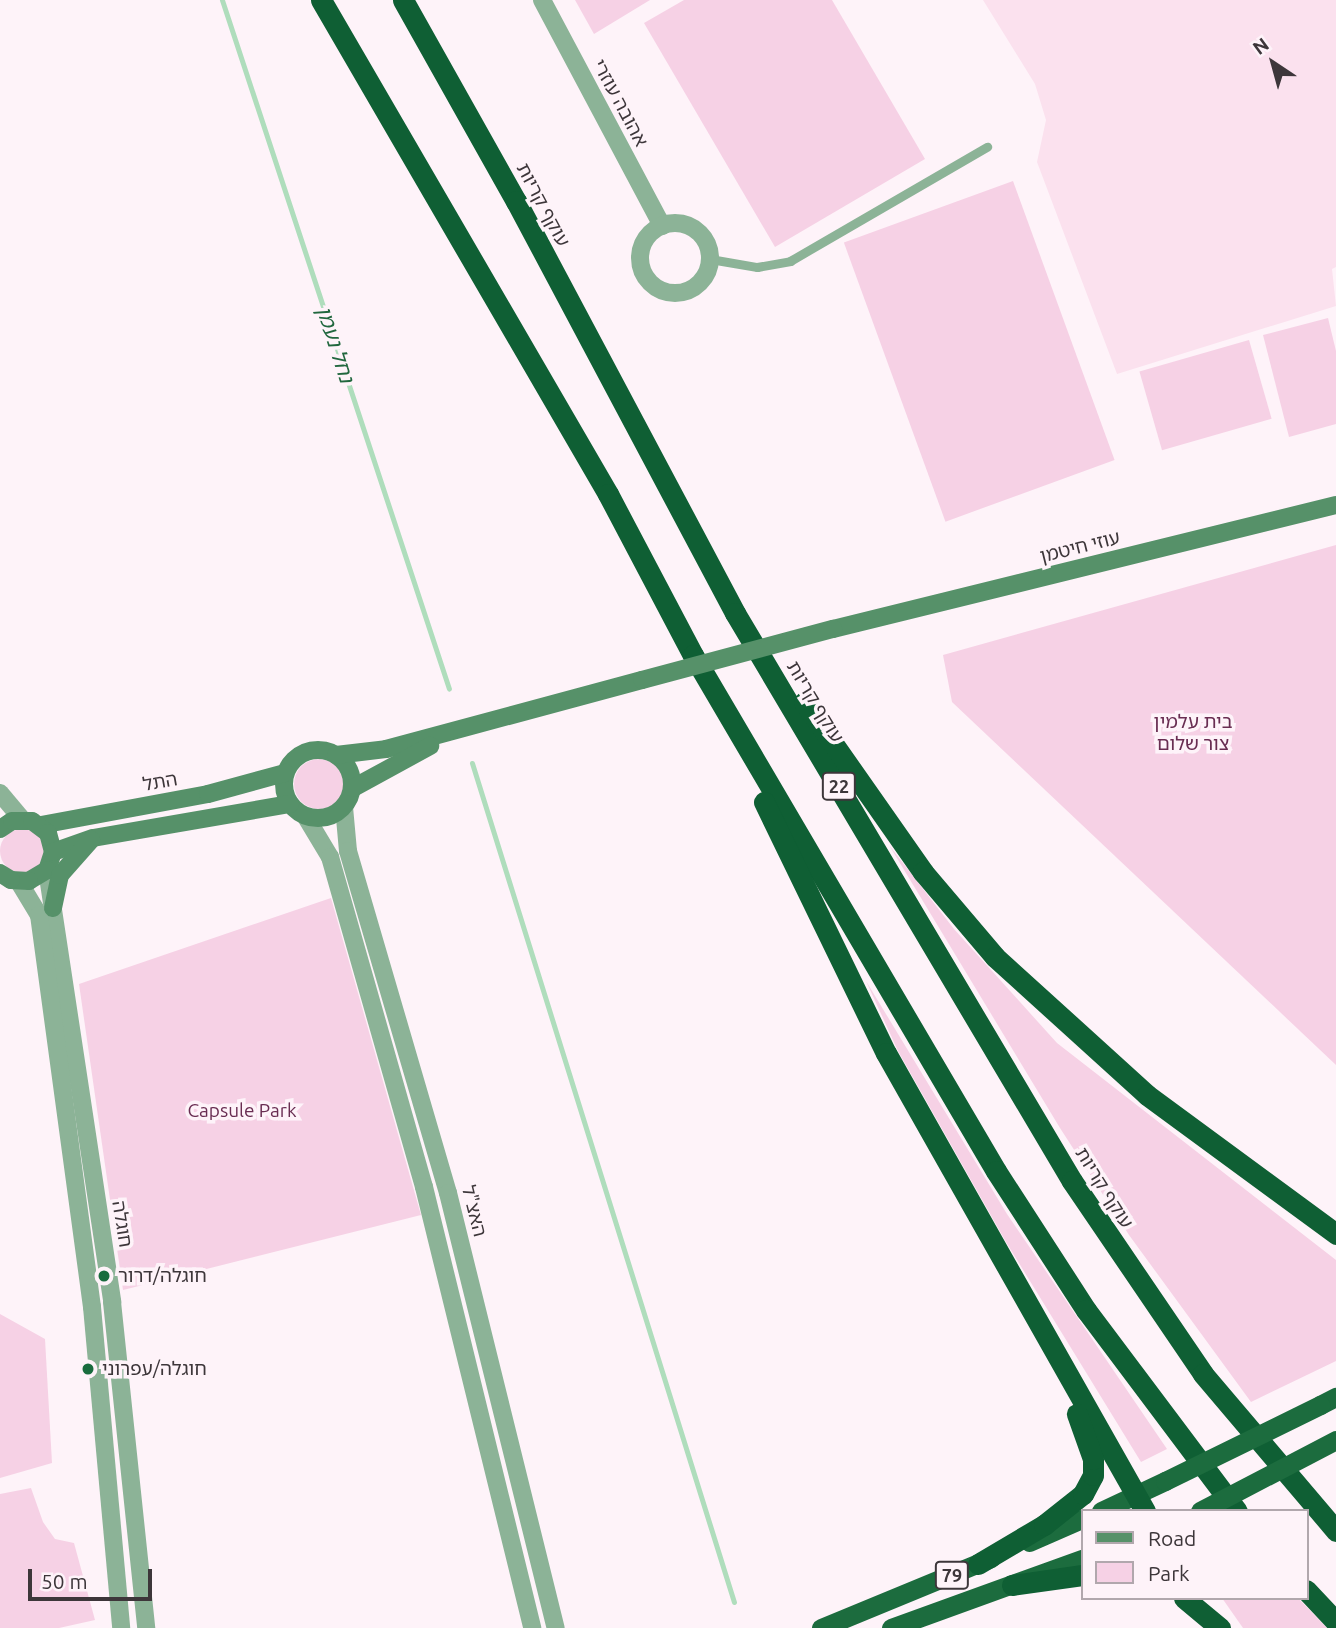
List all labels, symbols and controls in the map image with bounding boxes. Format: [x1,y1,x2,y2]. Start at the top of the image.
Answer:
north arrow [1238,28,1308,98]
text: N [1248,33,1273,59]
street label: אהובה עוזרי [588,56,652,150]
street label: עוקף קריות [512,159,574,251]
water label: נחל נעמן [312,303,360,385]
street label: עוזי חיטמן [1037,526,1123,568]
street label: עוקף קריות [782,657,848,747]
park label: בית עלמין צור שלום [1153,711,1233,755]
street label: התל [141,768,179,796]
road number: 22 [822,772,856,800]
park label: Capsule Park [187,1100,297,1122]
street label: עוקף קריות [1070,1143,1138,1233]
street label: האצ"ל [457,1183,491,1239]
street label: חוגלה [107,1199,137,1249]
place label: חוגלה/דרור [118,1265,207,1287]
marker: חוגלה/דרור [96,1268,112,1284]
place label: חוגלה/עפרוני [102,1358,207,1380]
marker: חוגלה/עפרוני [80,1361,96,1377]
legend [1080,1509,1308,1600]
text: Road [1148,1526,1196,1550]
scale bar [32,1554,156,1598]
road number: 79 [934,1560,970,1590]
text: Park [1148,1561,1190,1585]
text: 50 m [41,1569,88,1593]

